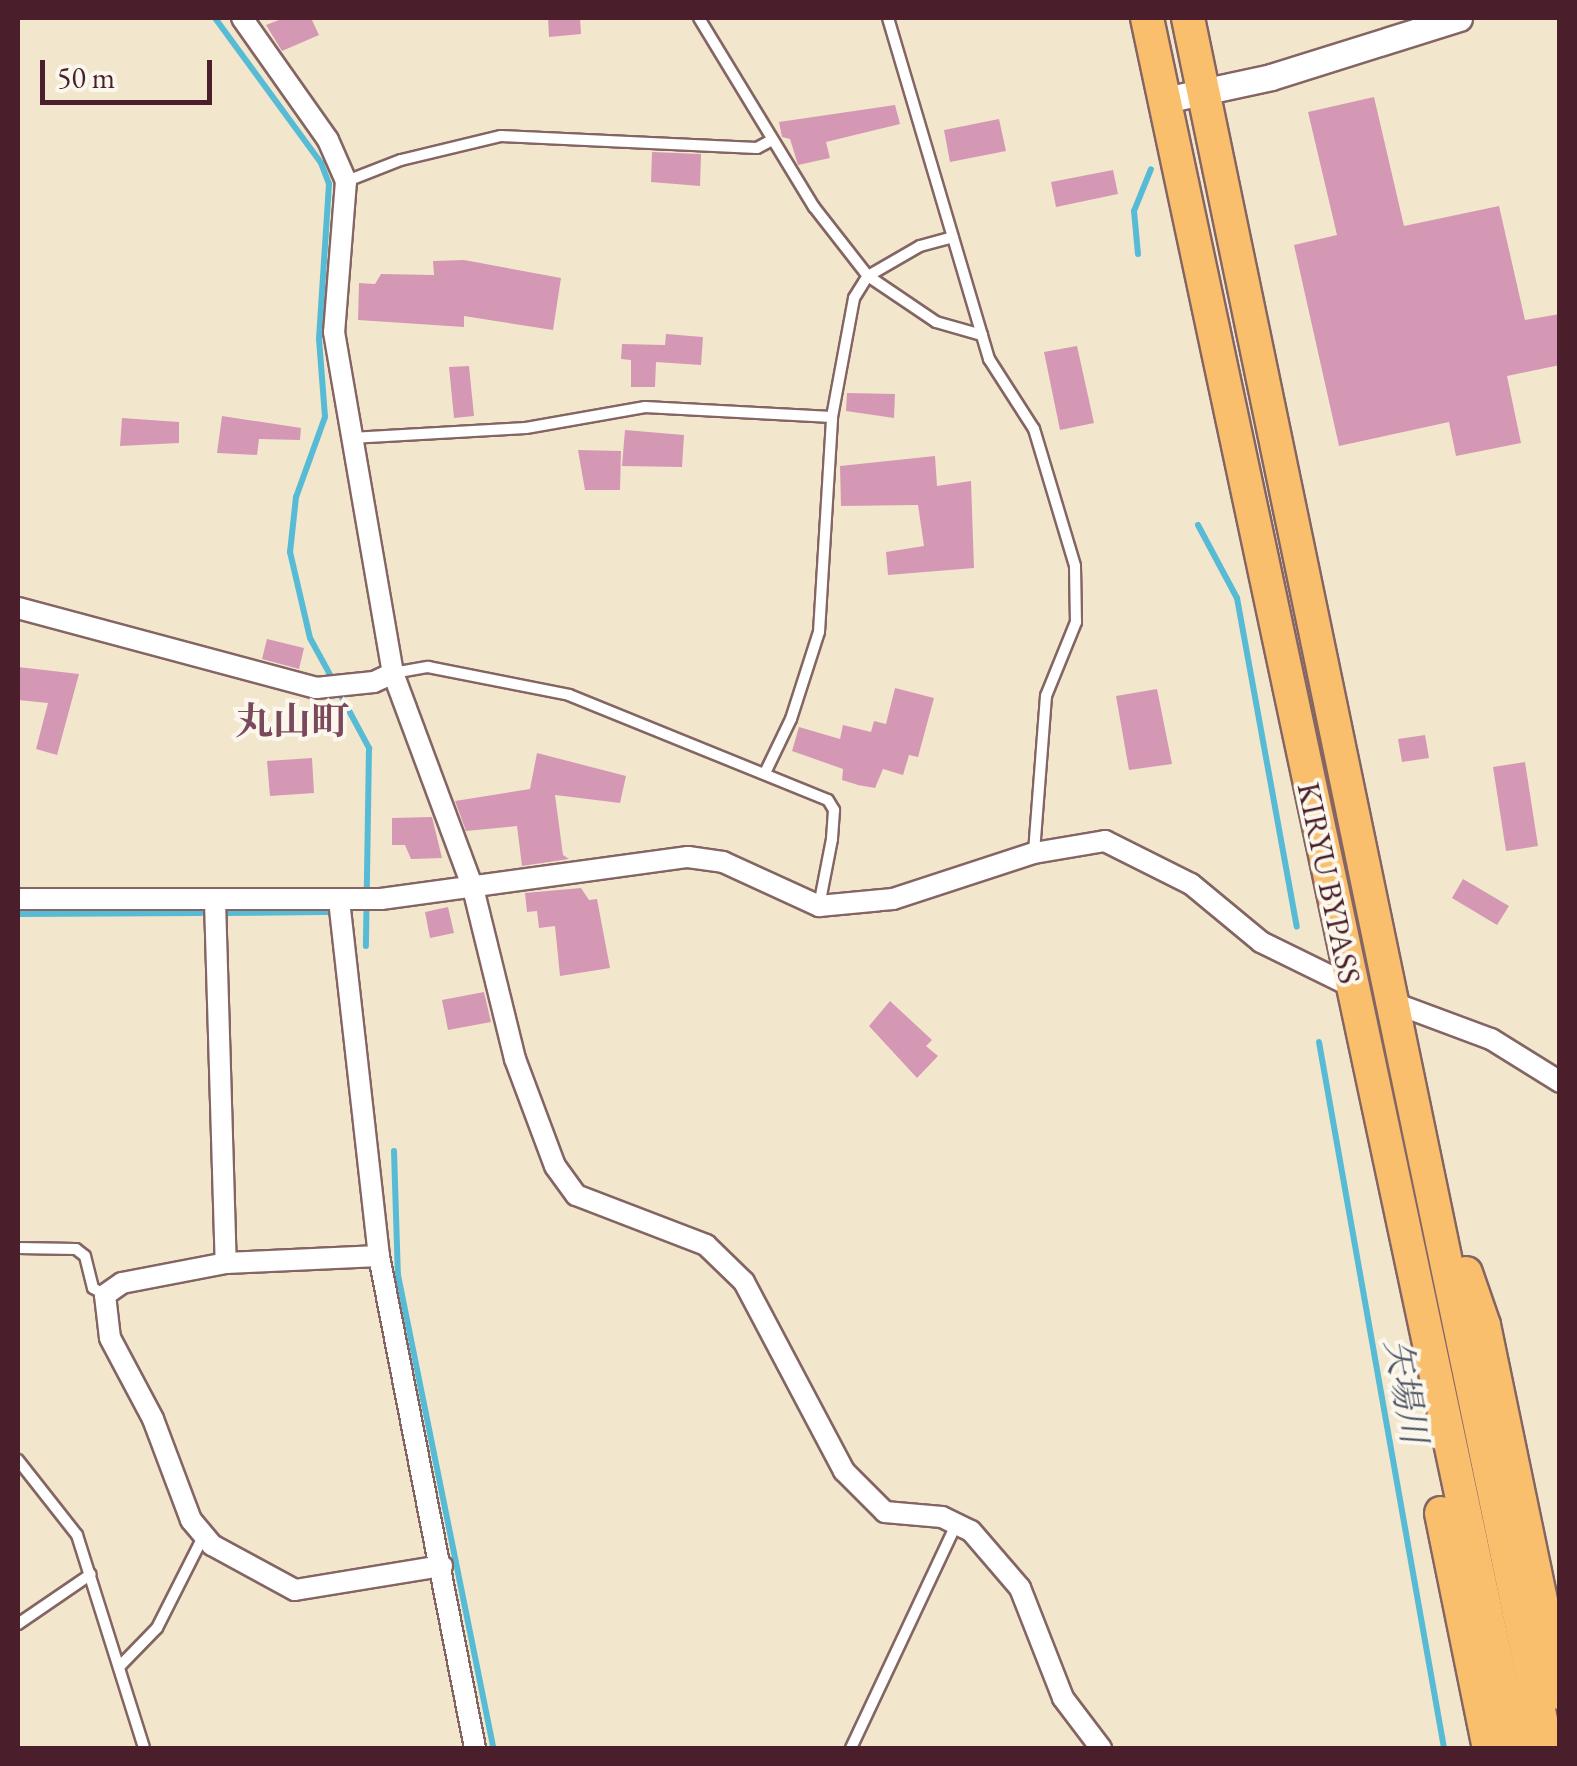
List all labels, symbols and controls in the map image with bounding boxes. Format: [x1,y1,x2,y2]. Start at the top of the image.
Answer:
scale bar [45,40,218,102]
text: 50 m [57,58,115,97]
district label: 丸山町 [235,698,349,744]
street label: KIRYU BYPASS [1289,779,1369,987]
water label: 矢場川 [1376,1336,1436,1446]

